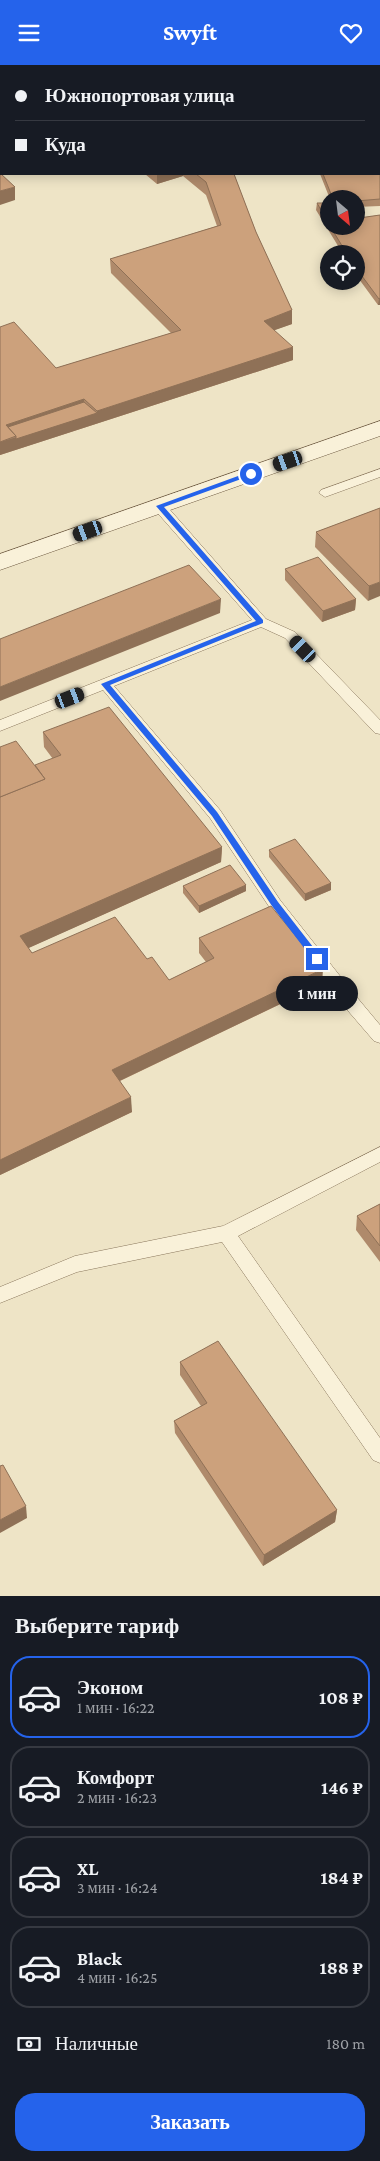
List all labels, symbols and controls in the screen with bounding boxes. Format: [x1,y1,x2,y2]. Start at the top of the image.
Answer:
icon: menu [15,19,43,47]
icon: heart [337,19,365,47]
text: Swyft [163,20,217,45]
text: Южнопортовая улица [45,85,235,106]
text: Куда [45,134,86,155]
north arrow [320,190,365,235]
map controls [320,190,365,290]
button: locate [320,245,365,290]
car [271,449,304,473]
route start [240,463,262,485]
car [71,519,104,543]
car [287,633,318,665]
car [53,686,86,710]
route end [306,948,328,970]
callout: 1 мин [276,977,358,1011]
text: 1 мин [298,985,336,1002]
text: Выберите тариф [15,1613,179,1638]
icon: car [17,1675,62,1720]
text: Эконом [77,1677,143,1698]
text: 108 ₽ [319,1687,363,1708]
text: 1 мин · 16:22 [77,1699,155,1716]
icon: car [17,1765,62,1810]
text: Комфорт [77,1767,154,1788]
text: 146 ₽ [321,1777,363,1798]
text: 2 мин · 16:23 [77,1789,157,1806]
icon: car [17,1855,62,1900]
text: XL [77,1858,99,1879]
text: 184 ₽ [320,1867,363,1888]
text: 3 мин · 16:24 [77,1879,158,1896]
icon: car [17,1945,62,1990]
text: Black [77,1948,122,1969]
text: 188 ₽ [320,1957,363,1978]
text: 4 мин · 16:25 [77,1969,158,1986]
icon: cash [15,2030,43,2058]
text: Наличные [55,2033,138,2054]
text: 180 m [326,2035,365,2052]
button: Заказать [15,2093,365,2151]

